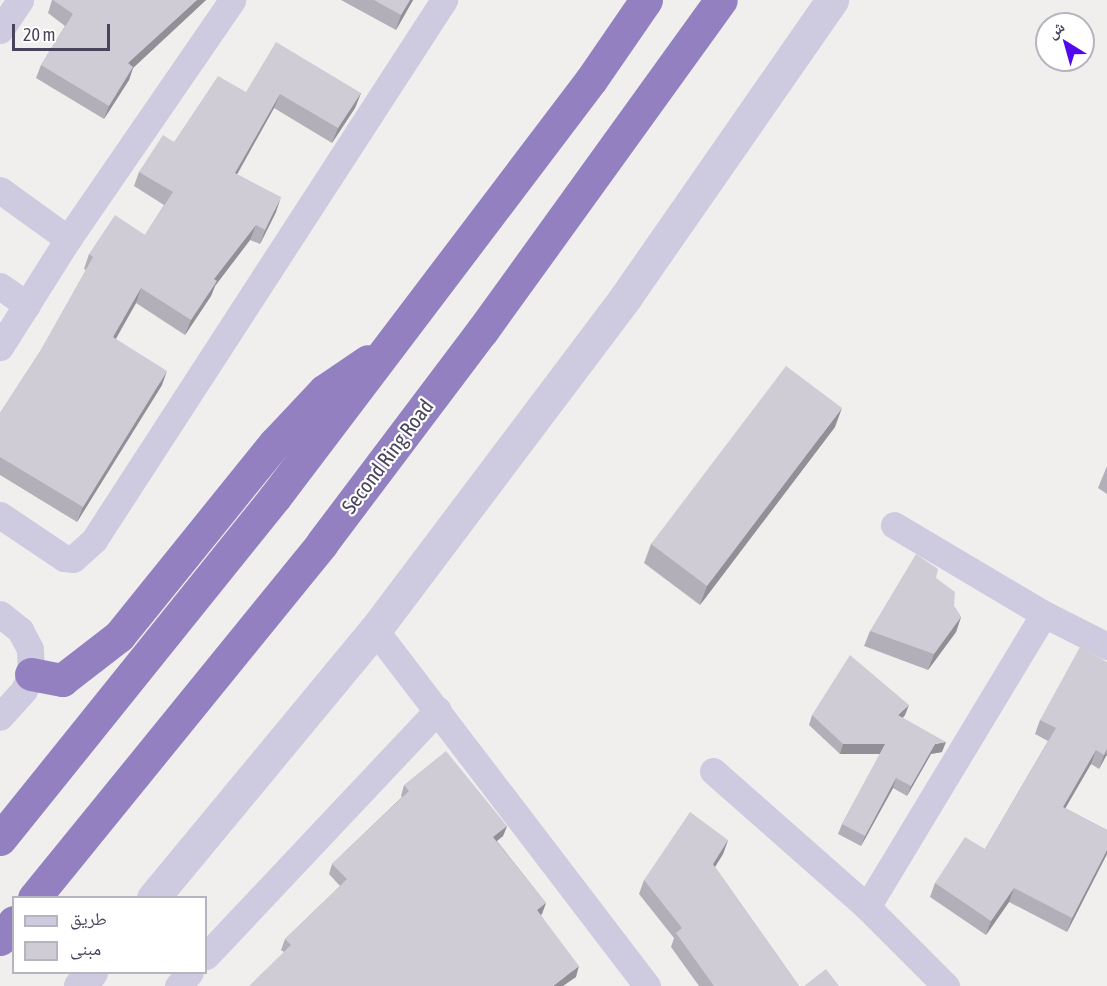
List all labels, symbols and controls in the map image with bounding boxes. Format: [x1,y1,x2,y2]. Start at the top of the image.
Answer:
scale bar [15,12,112,50]
north arrow [1035,12,1095,72]
text: ش [1043,17,1068,42]
text: 20 m [23,24,55,45]
street label: Second Ring Road [336,394,438,518]
legend [12,896,207,974]
text: طريق [70,908,107,929]
text: مبنى [70,938,101,959]

